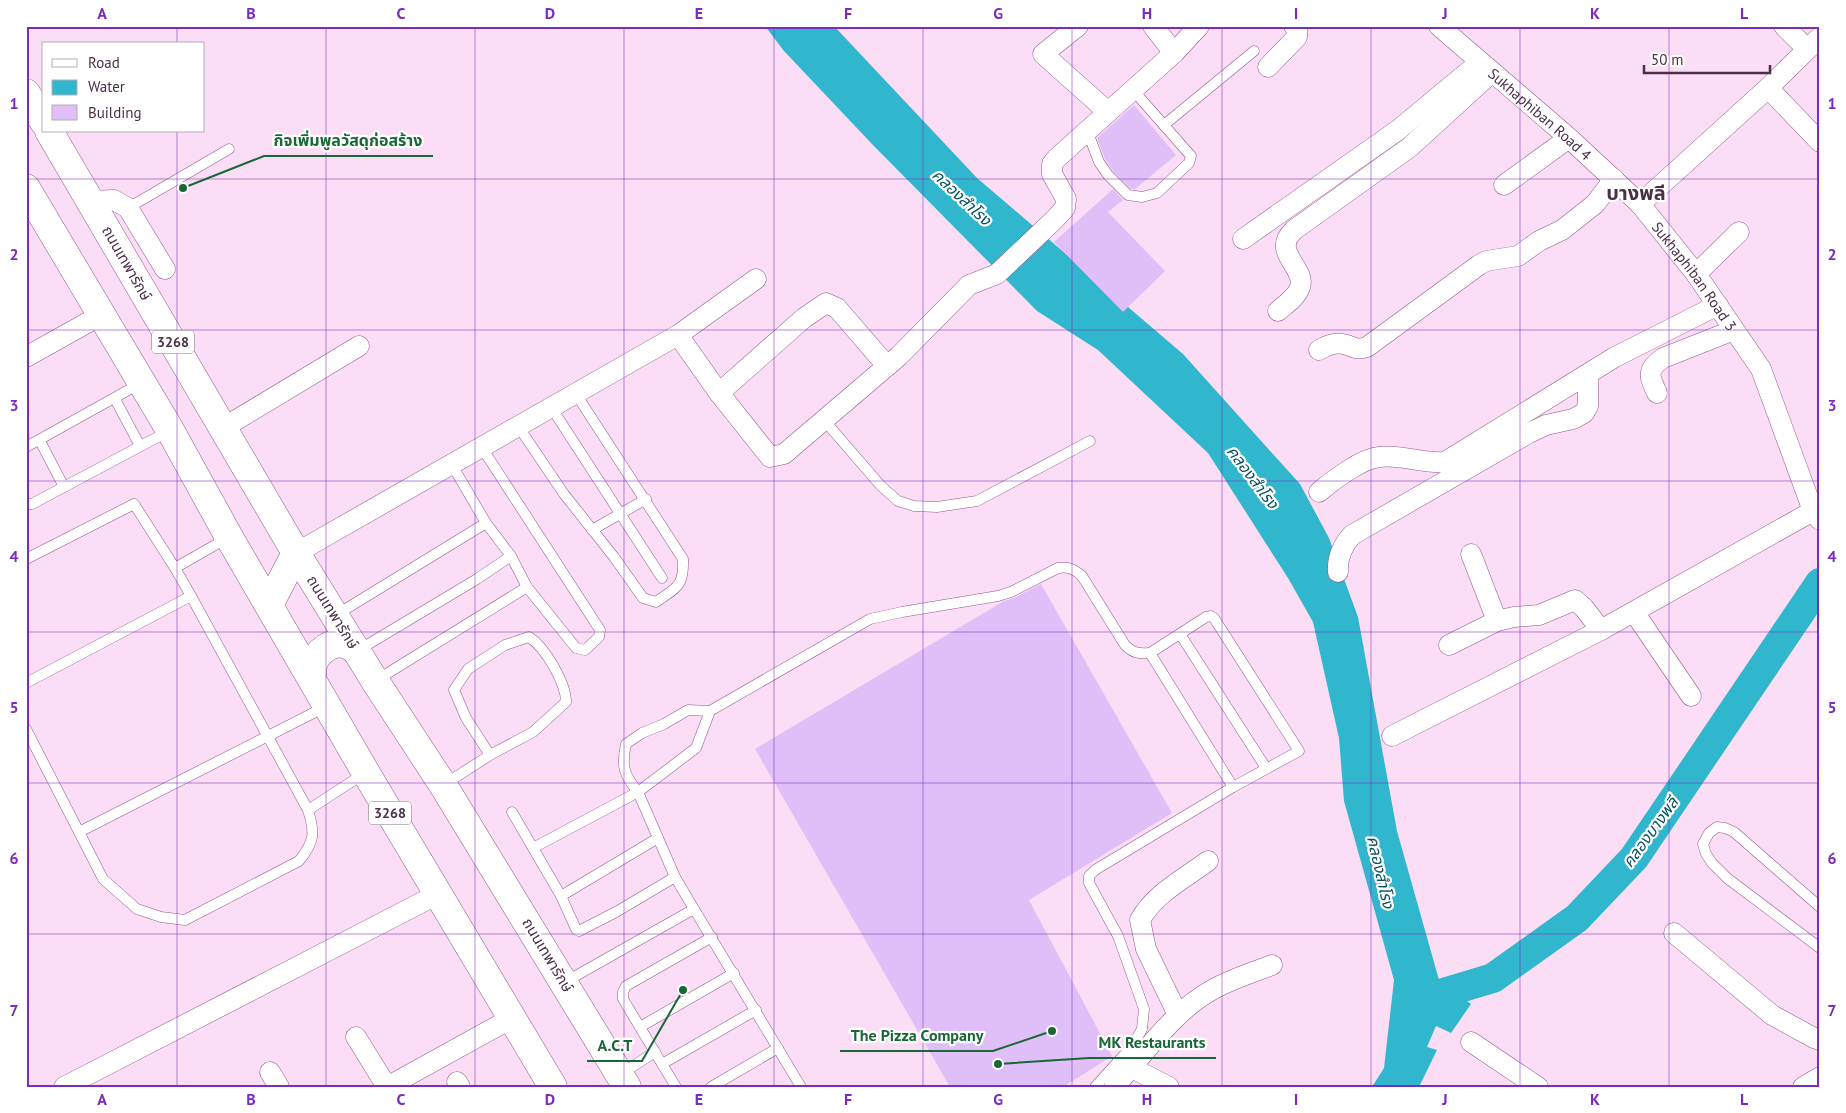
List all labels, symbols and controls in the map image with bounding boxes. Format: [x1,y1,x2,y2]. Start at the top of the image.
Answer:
text: A [97,3,107,23]
text: B [246,3,256,23]
text: C [397,3,406,23]
text: D [545,3,555,23]
text: E [695,3,703,23]
text: F [844,3,852,23]
text: G [993,3,1003,23]
text: H [1142,3,1152,23]
text: I [1294,3,1298,23]
text: J [1441,3,1448,23]
text: K [1590,3,1600,23]
text: L [1740,3,1749,23]
legend [42,42,205,132]
scale bar [1644,42,1770,74]
text: 50 m [1651,50,1684,69]
text: Road [88,53,120,72]
street label: Sukhaphiban Road 4 [1485,63,1596,164]
text: Water [88,77,125,96]
text: 1 [9,93,19,113]
text: 1 [1827,93,1837,113]
text: Building [88,103,142,122]
callout: กิจเพิ่มพูลวัสดุก่อสร้าง [264,125,433,156]
text: กิจเพิ่มพูลวัสดุก่อสร้าง [274,130,422,151]
water label: คลองสำโรง [928,165,997,230]
district label: บางพลี [1606,180,1666,206]
street label: Sukhaphiban Road 3 [1648,218,1741,334]
street label: ถนนเทพารักษ์ [98,222,156,304]
text: 2 [9,244,19,264]
text: 2 [1827,244,1837,264]
road number: 3268 [152,331,194,354]
text: 3 [9,395,19,415]
text: 3 [1827,395,1837,415]
water label: คลองสำโรง [1223,442,1284,514]
text: 4 [9,546,19,566]
text: 4 [1827,546,1837,566]
street label: ถนนเทพารักษ์ [303,572,363,653]
text: 5 [9,697,19,717]
text: 5 [1827,697,1837,717]
water label: คลองบางพลี [1618,792,1683,871]
road number: 3268 [369,801,411,824]
water label: คลองสำโรง [1363,834,1399,911]
text: 6 [9,848,19,868]
text: 6 [1827,848,1837,868]
street label: ถนนเทพารักษ์ [518,914,578,996]
text: 7 [9,1000,19,1020]
text: 7 [1827,1000,1837,1020]
callout: The Pizza Company [840,1020,993,1051]
text: The Pizza Company [851,1025,984,1045]
callout: MK Restaurants [1089,1027,1216,1058]
callout: A.C.T [587,1030,642,1061]
text: MK Restaurants [1099,1032,1206,1052]
text: A.C.T [598,1035,632,1055]
text: A [97,1089,107,1109]
text: B [246,1089,256,1109]
text: C [397,1089,406,1109]
text: D [545,1089,555,1109]
text: E [695,1089,703,1109]
text: F [844,1089,852,1109]
text: G [993,1089,1003,1109]
text: H [1142,1089,1152,1109]
text: I [1294,1089,1298,1109]
text: J [1441,1089,1448,1109]
text: K [1590,1089,1600,1109]
text: L [1740,1089,1749,1109]

